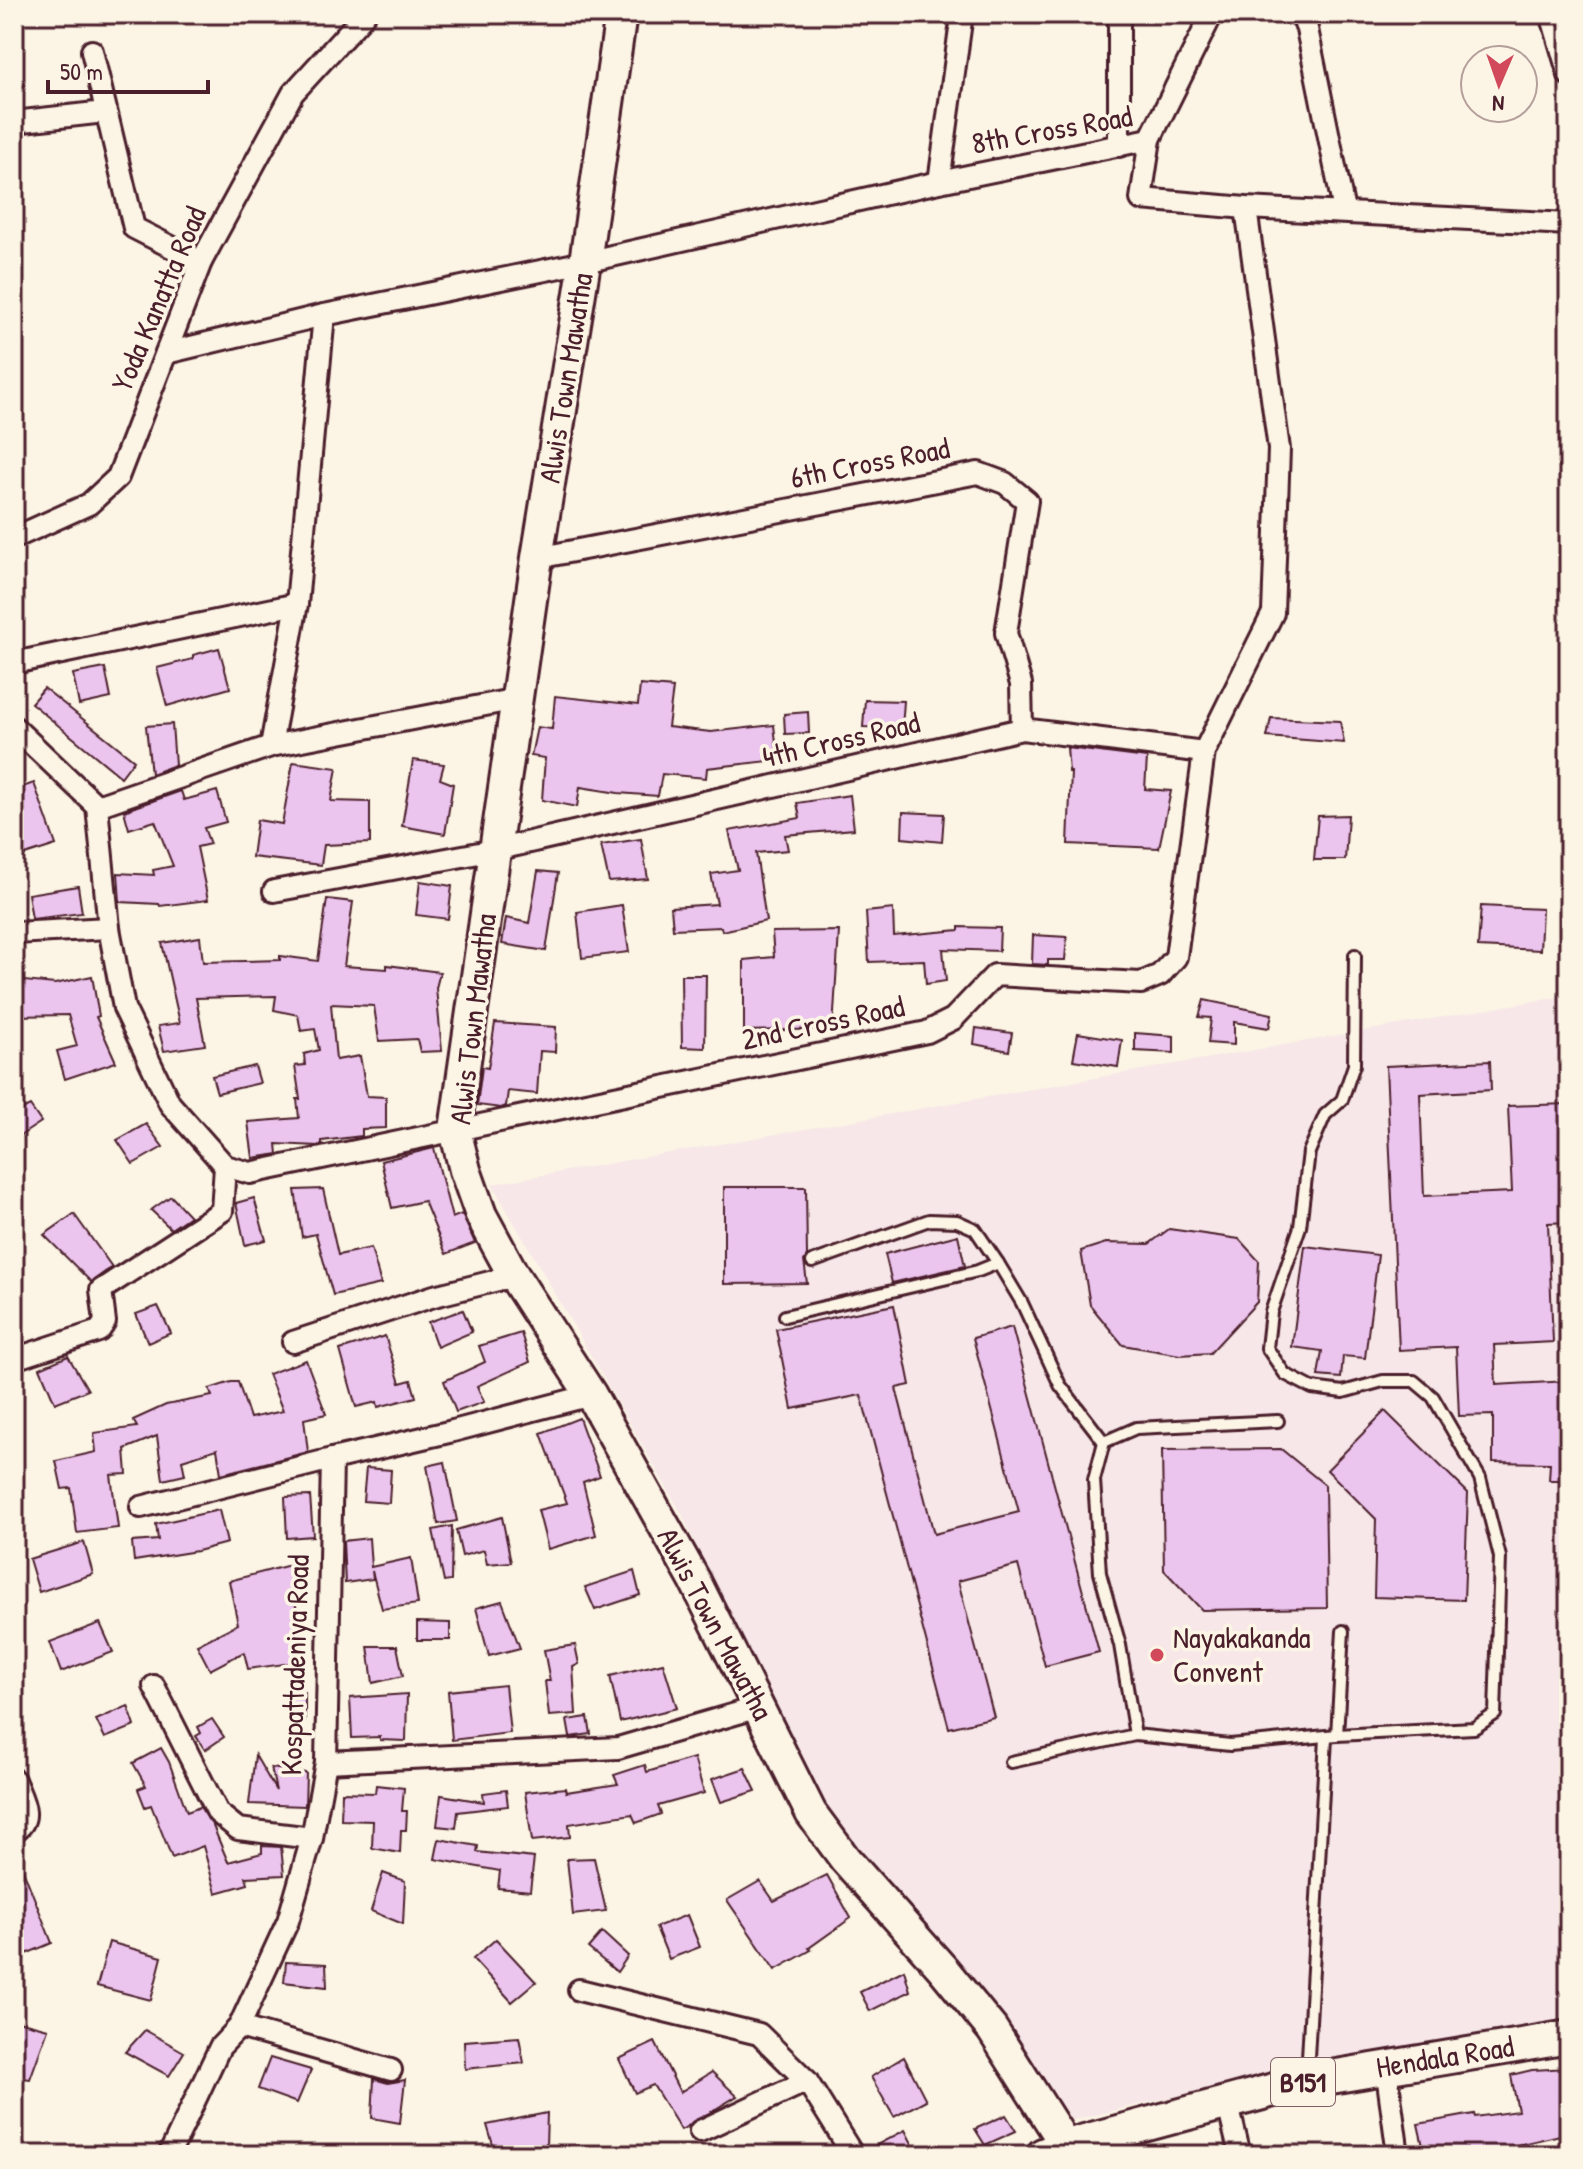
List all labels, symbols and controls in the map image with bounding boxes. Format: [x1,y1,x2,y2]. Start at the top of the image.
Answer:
scale bar [48,44,208,94]
north arrow [1459,44,1539,124]
text: 50 m [60,55,103,87]
text: N [1492,89,1505,119]
street label: 8th Cross Road [969,95,1135,163]
street label: Yoda Kanatta Road [101,200,215,397]
street label: Alwis Town Mawatha [529,270,601,486]
street label: 6th Cross Road [787,427,953,497]
street label: 4th Cross Road [758,701,924,777]
street label: Alwis Town Mawatha [439,911,505,1127]
street label: 2nd Cross Road [738,985,908,1059]
street label: Alwis Town Mawatha [648,1521,783,1727]
street label: Kospattadeniya Road [270,1554,318,1776]
place label: Nayakakanda Convent [1173,1617,1311,1691]
marker: Nayakakanda Convent [1148,1646,1166,1664]
street label: Hendala Road [1373,2025,1517,2087]
road number: B151 [1271,2058,1335,2106]

